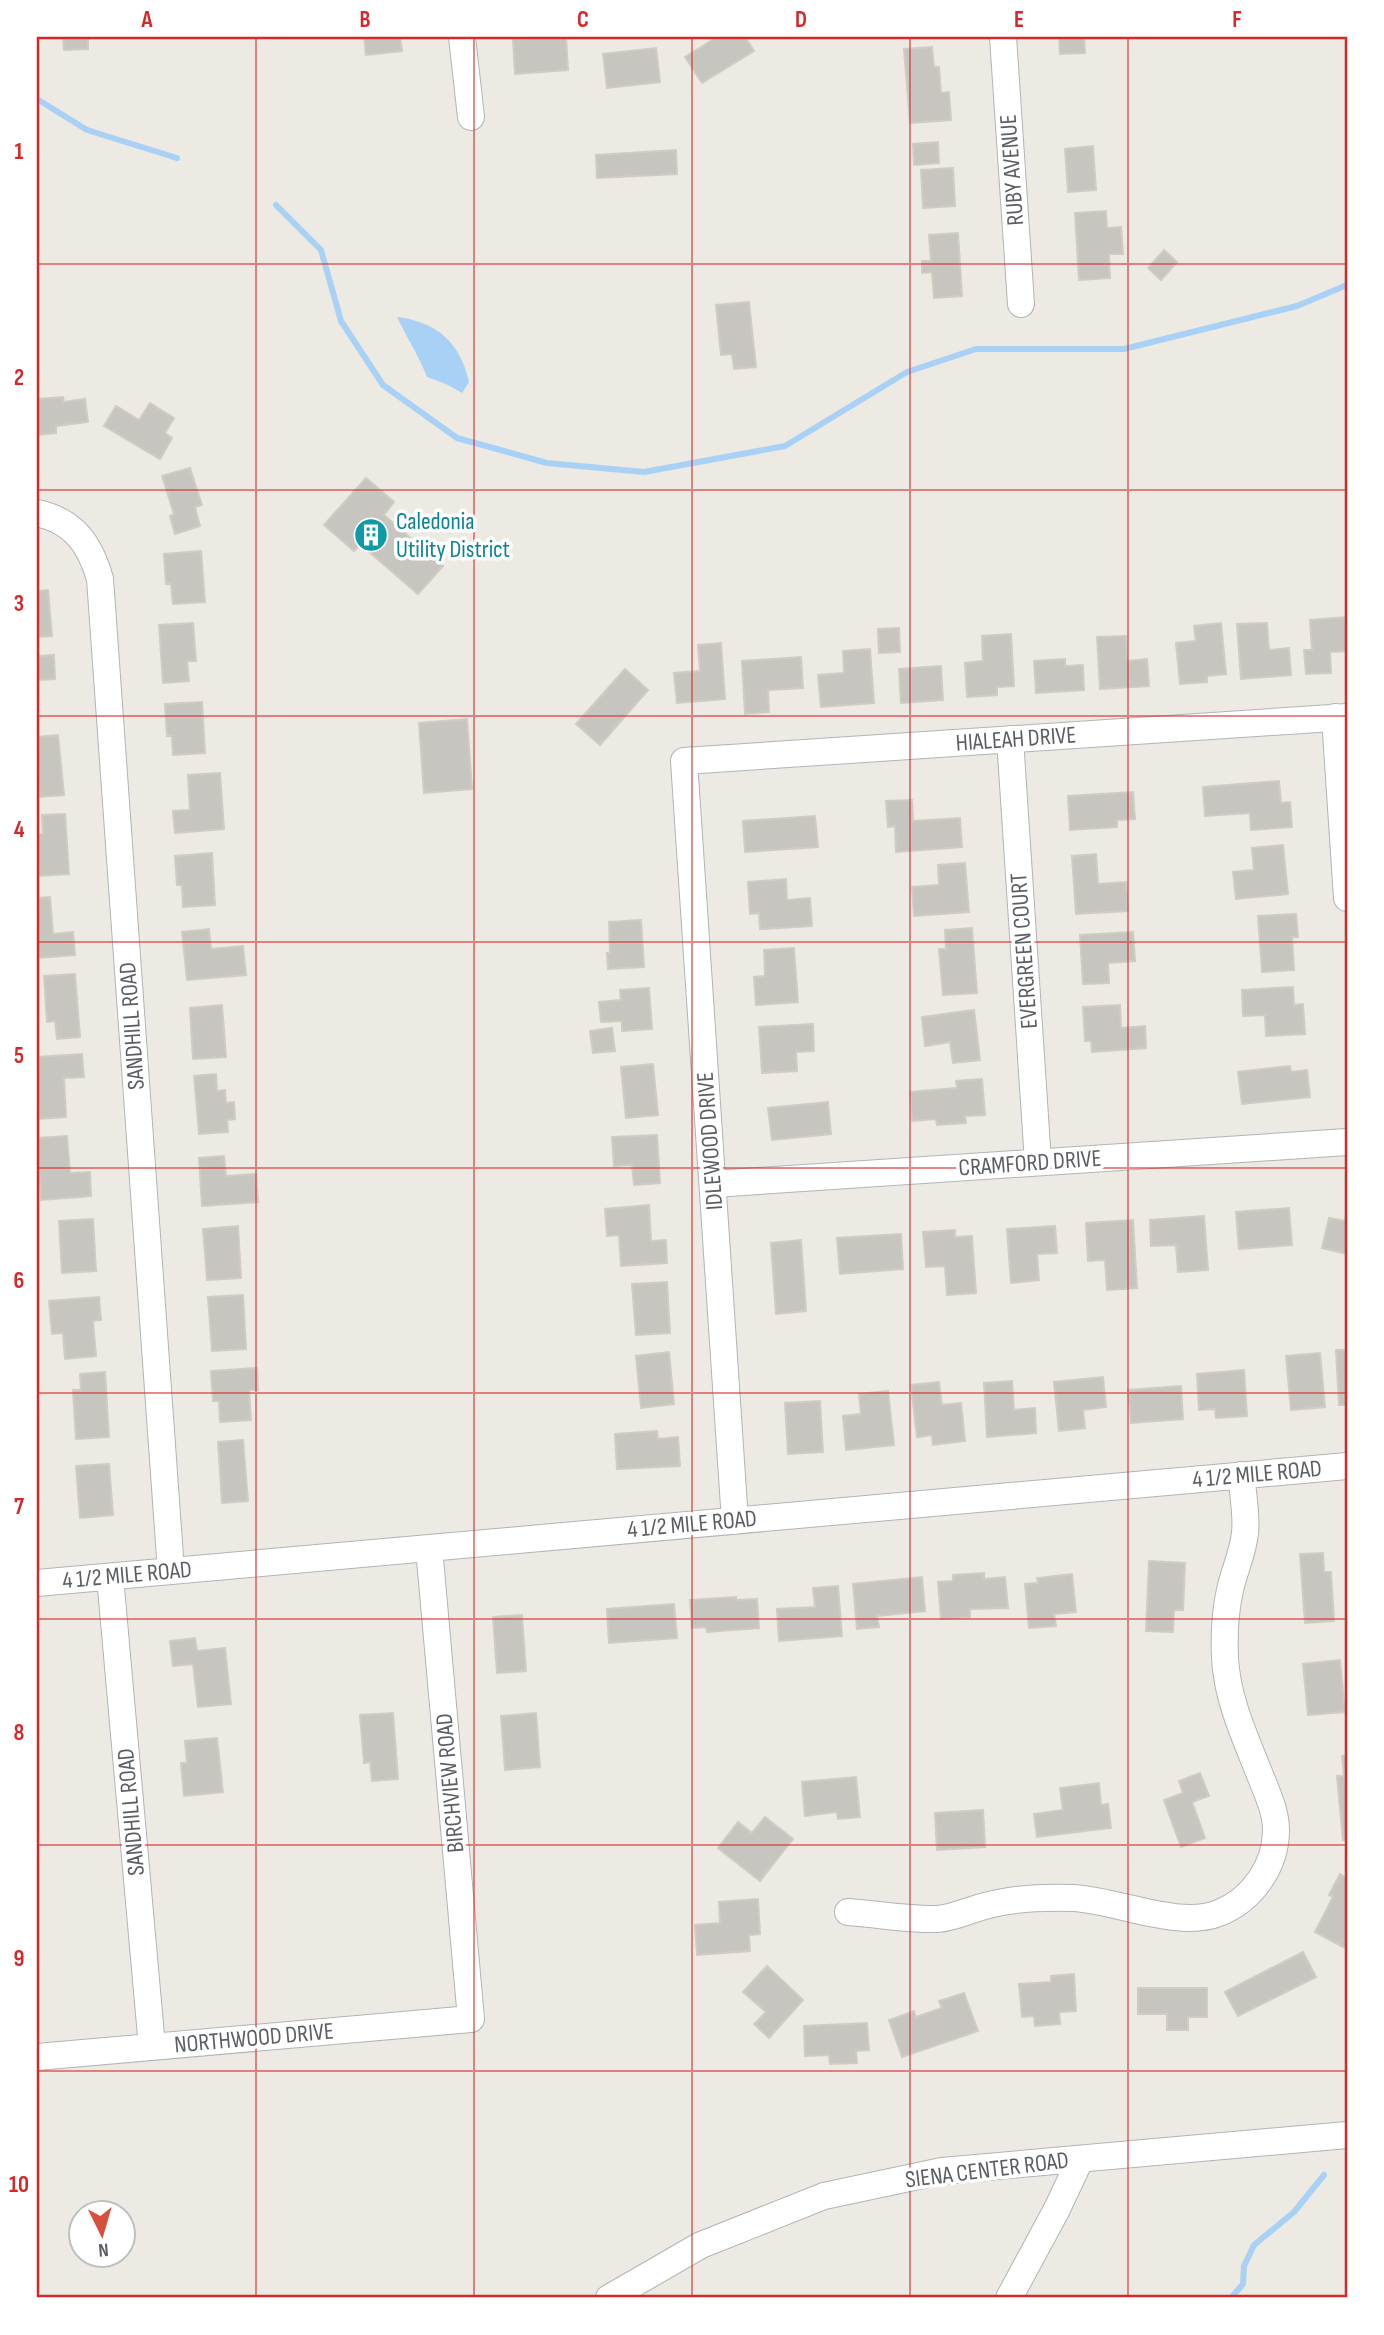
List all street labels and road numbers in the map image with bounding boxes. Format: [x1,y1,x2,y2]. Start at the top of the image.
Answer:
street label: RUBY AVENUE [994,113,1030,227]
street label: HIALEAH DRIVE [955,720,1077,758]
street label: EVERGREEN COURT [1004,872,1044,1030]
street label: SANDHILL ROAD [113,961,151,1091]
street label: IDLEWOOD DRIVE [691,1071,729,1211]
street label: CRAMFORD DRIVE [958,1144,1102,1182]
street label: 4 1/2 MILE ROAD [1191,1454,1323,1494]
street label: 4 1/2 MILE ROAD [626,1504,758,1544]
street label: 4 1/2 MILE ROAD [61,1555,193,1595]
street label: BIRCHVIEW ROAD [429,1712,471,1854]
street label: SANDHILL ROAD [111,1747,151,1877]
street label: NORTHWOOD DRIVE [173,2017,335,2059]
street label: SIENA CENTER ROAD [904,2146,1070,2194]

